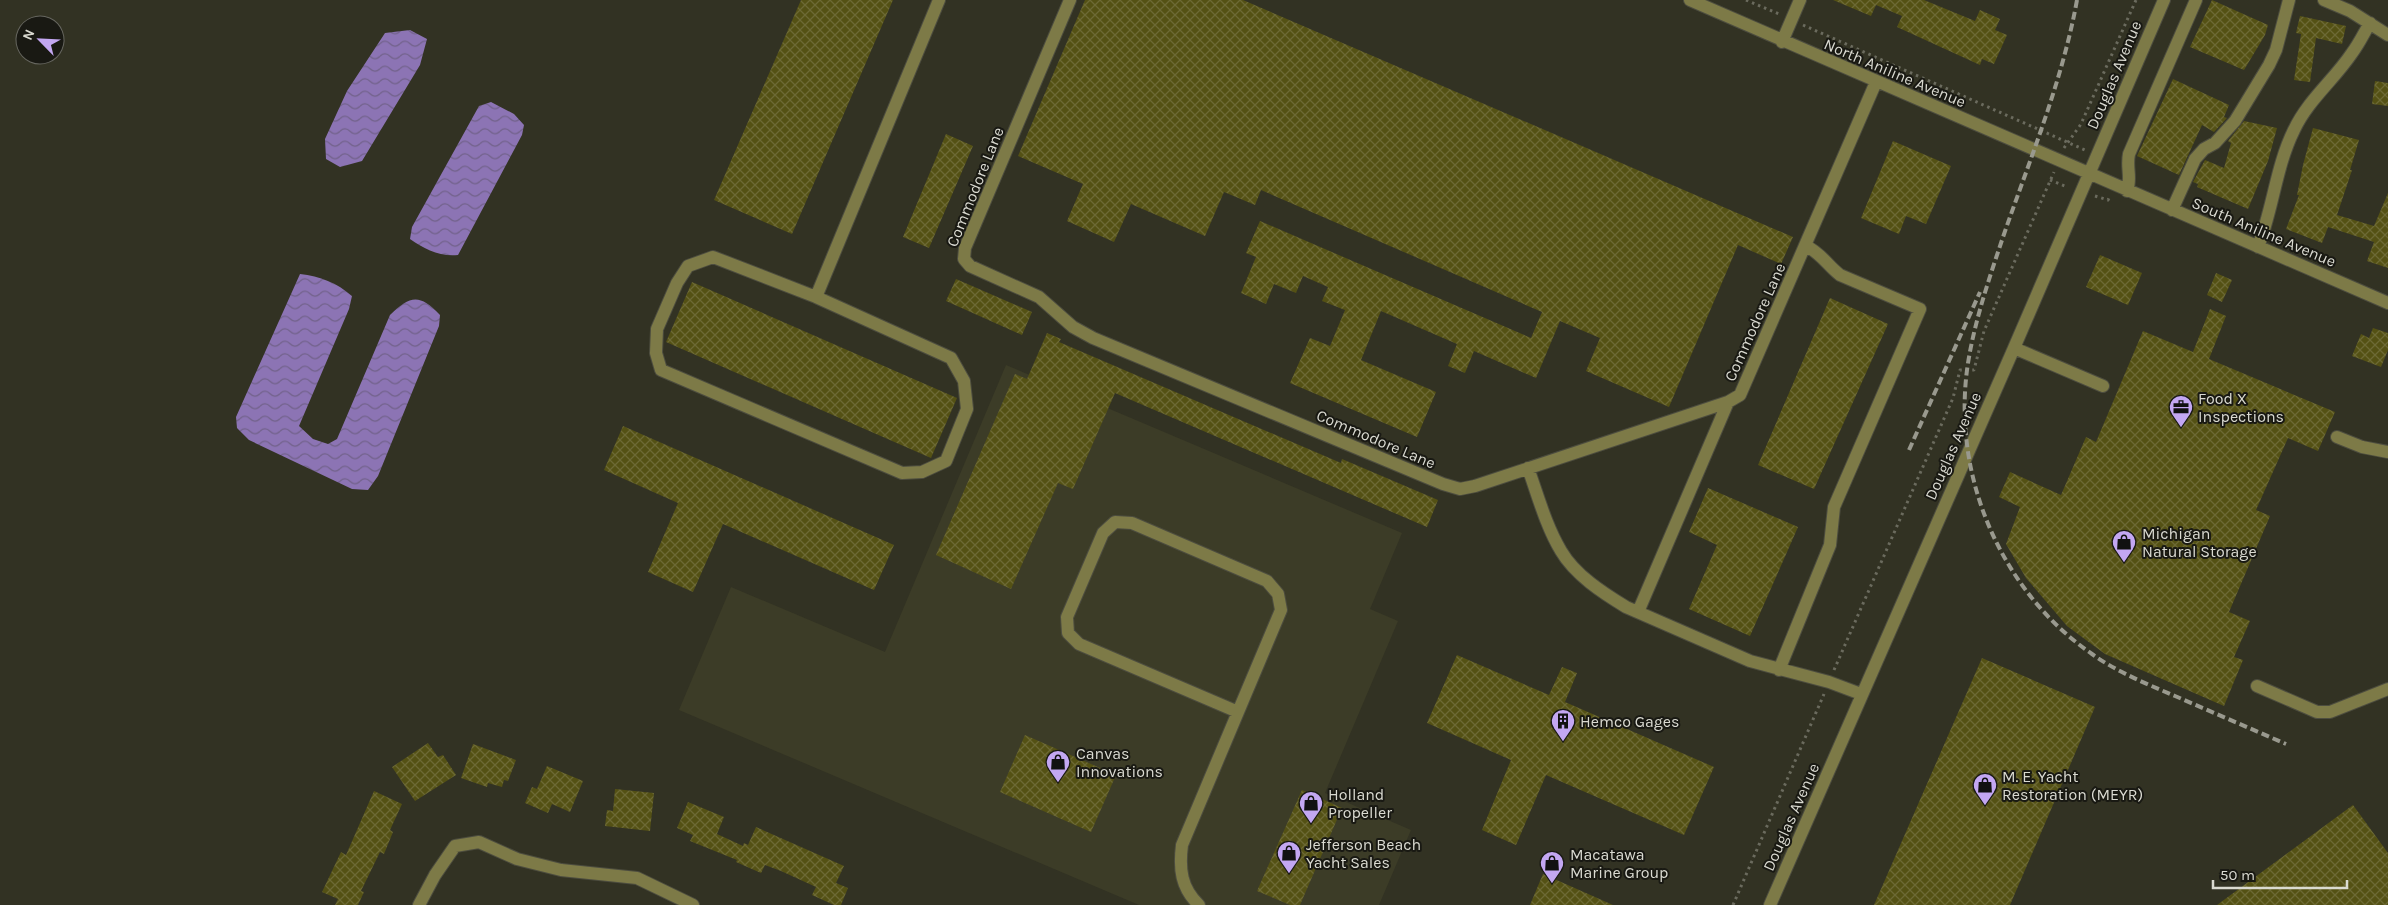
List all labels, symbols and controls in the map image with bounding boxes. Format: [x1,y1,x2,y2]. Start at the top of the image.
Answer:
north arrow [15,15,65,65]
street label: Douglas Avenue [2083,18,2145,132]
text: N [19,27,38,43]
street label: North Aniline Avenue [1821,35,1969,111]
street label: Commodore Lane [942,124,1008,250]
street label: South Aniline Avenue [2189,193,2339,271]
street label: Commodore Lane [1720,260,1790,384]
street label: Douglas Avenue [1921,389,1985,503]
place label: Food X Inspections [2198,389,2284,426]
office icon: Food X Inspections [2168,394,2194,428]
street label: Commodore Lane [1314,405,1438,473]
place label: Michigan Natural Storage [2142,524,2257,561]
shop icon: Michigan Natural Storage [2111,529,2137,563]
building icon: Hemco Gages [1550,708,1576,742]
place label: Hemco Gages [1580,712,1679,731]
place label: Canvas Innovations [1076,744,1163,781]
shop icon: Canvas Innovations [1045,749,1071,783]
street label: Douglas Avenue [1759,760,1823,874]
place label: M. E. Yacht Restoration (MEYR) [2002,767,2143,804]
shop icon: M. E. Yacht Restoration (MEYR) [1972,772,1998,806]
place label: Holland Propeller [1328,785,1392,822]
shop icon: Holland Propeller [1298,790,1324,824]
place label: Jefferson Beach Yacht Sales [1306,835,1421,872]
shop icon: Jefferson Beach Yacht Sales [1276,840,1302,874]
place label: Macatawa Marine Group [1570,845,1668,882]
shop icon: Macatawa Marine Group [1539,850,1565,884]
scale bar [2213,858,2347,890]
text: 50 m [2220,866,2255,884]

